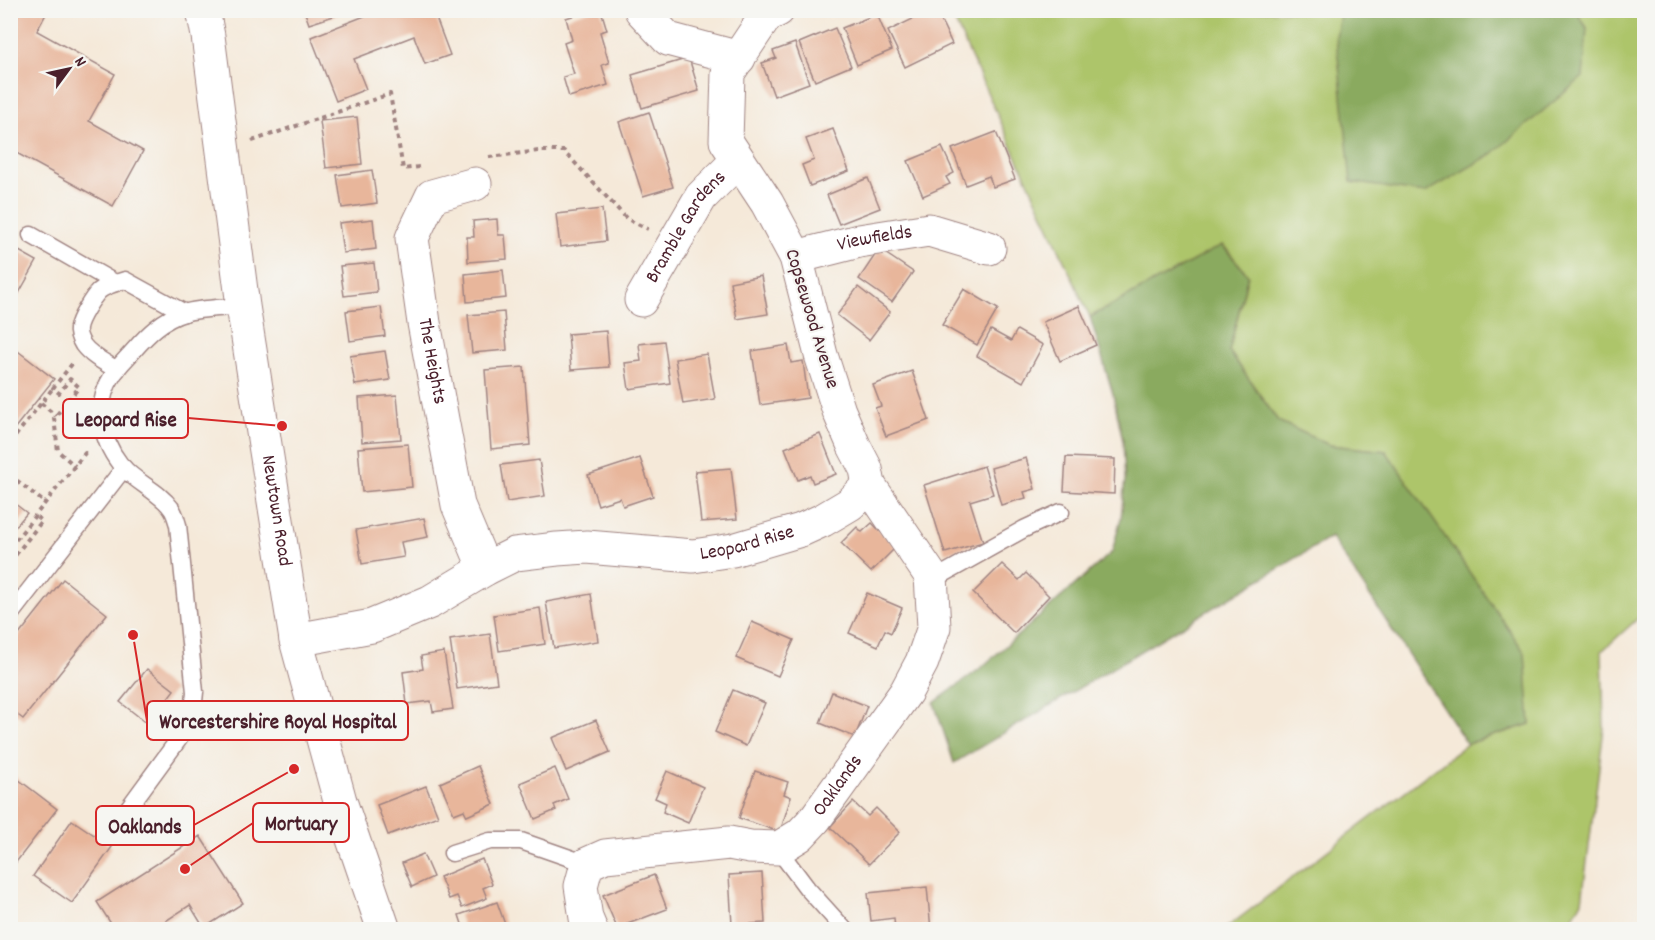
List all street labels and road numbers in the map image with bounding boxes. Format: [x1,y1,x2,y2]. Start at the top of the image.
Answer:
street label: Bramble Gardens [640,165,733,289]
street label: Viewfields [834,219,914,260]
street label: Copsewood Avenue [776,246,846,392]
street label: The Heights [410,317,453,407]
street label: Newtown Road [253,453,298,568]
street label: Leopard Rise [698,519,798,569]
street label: Oaklands [807,749,870,823]

